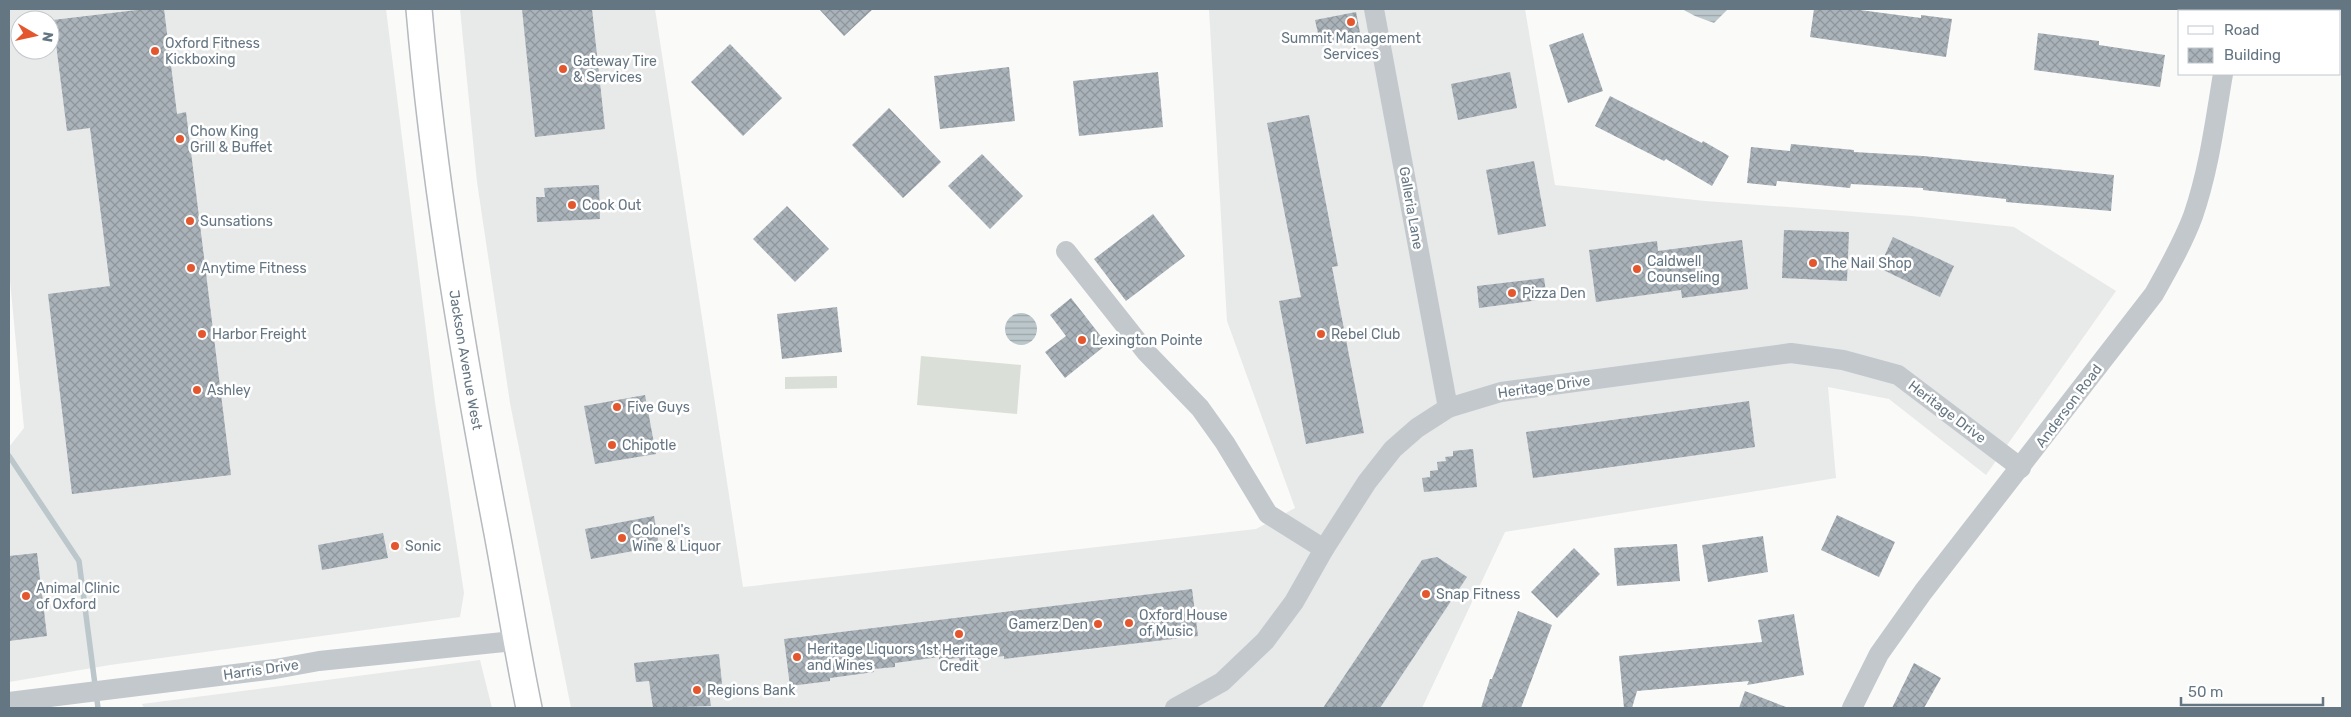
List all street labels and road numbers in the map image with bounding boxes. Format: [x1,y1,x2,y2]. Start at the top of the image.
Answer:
street label: Galleria Lane [1395,165,1427,251]
street label: Jackson Avenue West [446,289,486,432]
street label: Anderson Road [2032,361,2106,451]
street label: Heritage Drive [1497,372,1591,402]
street label: Heritage Drive [1905,377,1989,447]
street label: Harris Drive [222,656,300,684]

